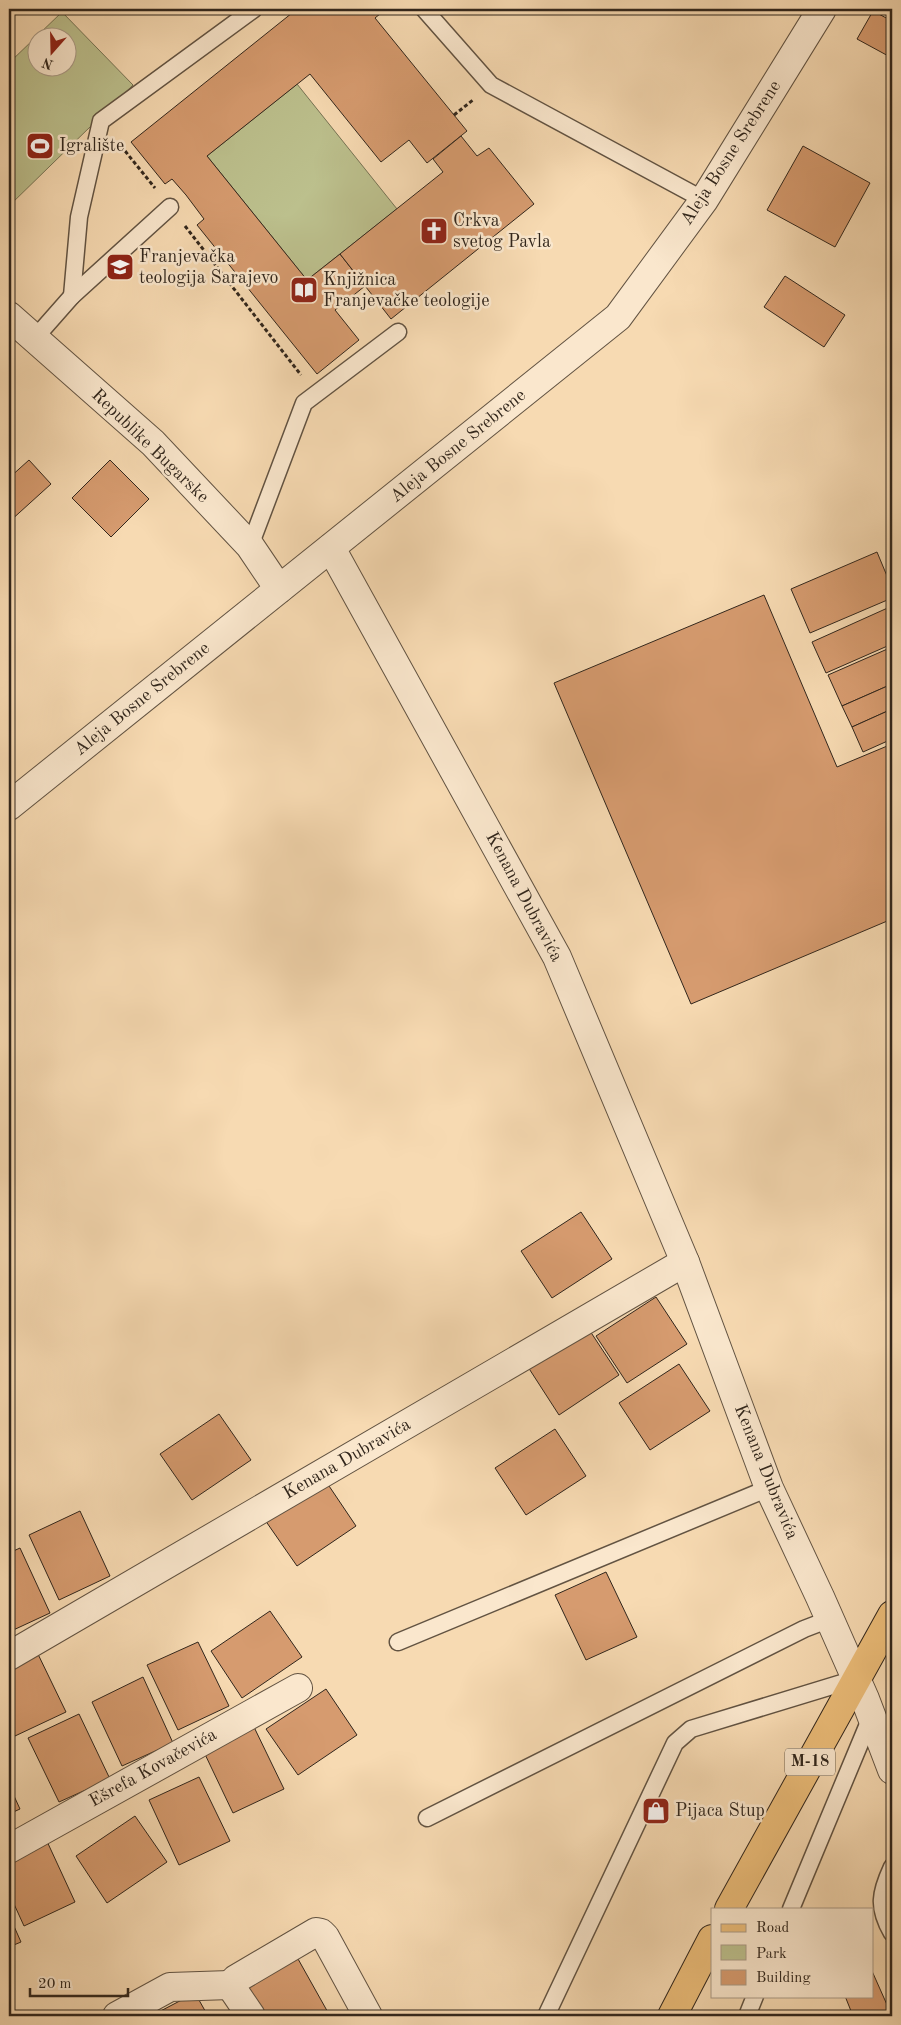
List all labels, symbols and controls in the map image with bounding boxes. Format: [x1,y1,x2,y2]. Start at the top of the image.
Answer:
north arrow [28,28,78,78]
text: N [40,55,55,72]
street label: Aleja Bosne Srebrene [678,77,784,229]
sports icon: Igralište [25,131,55,161]
place label: Igralište [59,137,124,155]
place label: Crkva svetog Pavla [453,212,551,251]
church icon: Crkva svetog Pavla [419,216,449,246]
place label: Franjevačka teologija Sarajevo [139,248,279,287]
school or university icon: Franjevačka teologija Sarajevo [105,252,135,282]
place label: Knjižnica Franjevačke teologije [323,271,490,310]
library icon: Knjižnica Franjevačke teologije [289,275,319,305]
street label: Republike Bugarske [88,386,212,506]
street label: Aleja Bosne Srebrene [387,386,529,506]
street label: Aleja Bosne Srebrene [71,639,213,759]
street label: Kenana Dubravića [482,829,566,965]
street label: Kenana Dubravića [731,1402,801,1542]
street label: Kenana Dubravića [280,1415,414,1503]
street label: Ešrefa Kovačevića [86,1725,220,1810]
road number: M-18 [785,1748,835,1775]
shop icon: Pijaca Stup [641,1796,671,1826]
place label: Pijaca Stup [675,1802,765,1820]
legend [711,1908,874,1998]
text: Road [756,1921,790,1936]
text: Park [756,1947,787,1962]
scale bar [30,1965,128,1997]
text: Building [756,1971,811,1986]
text: 20 m [38,1977,72,1992]

